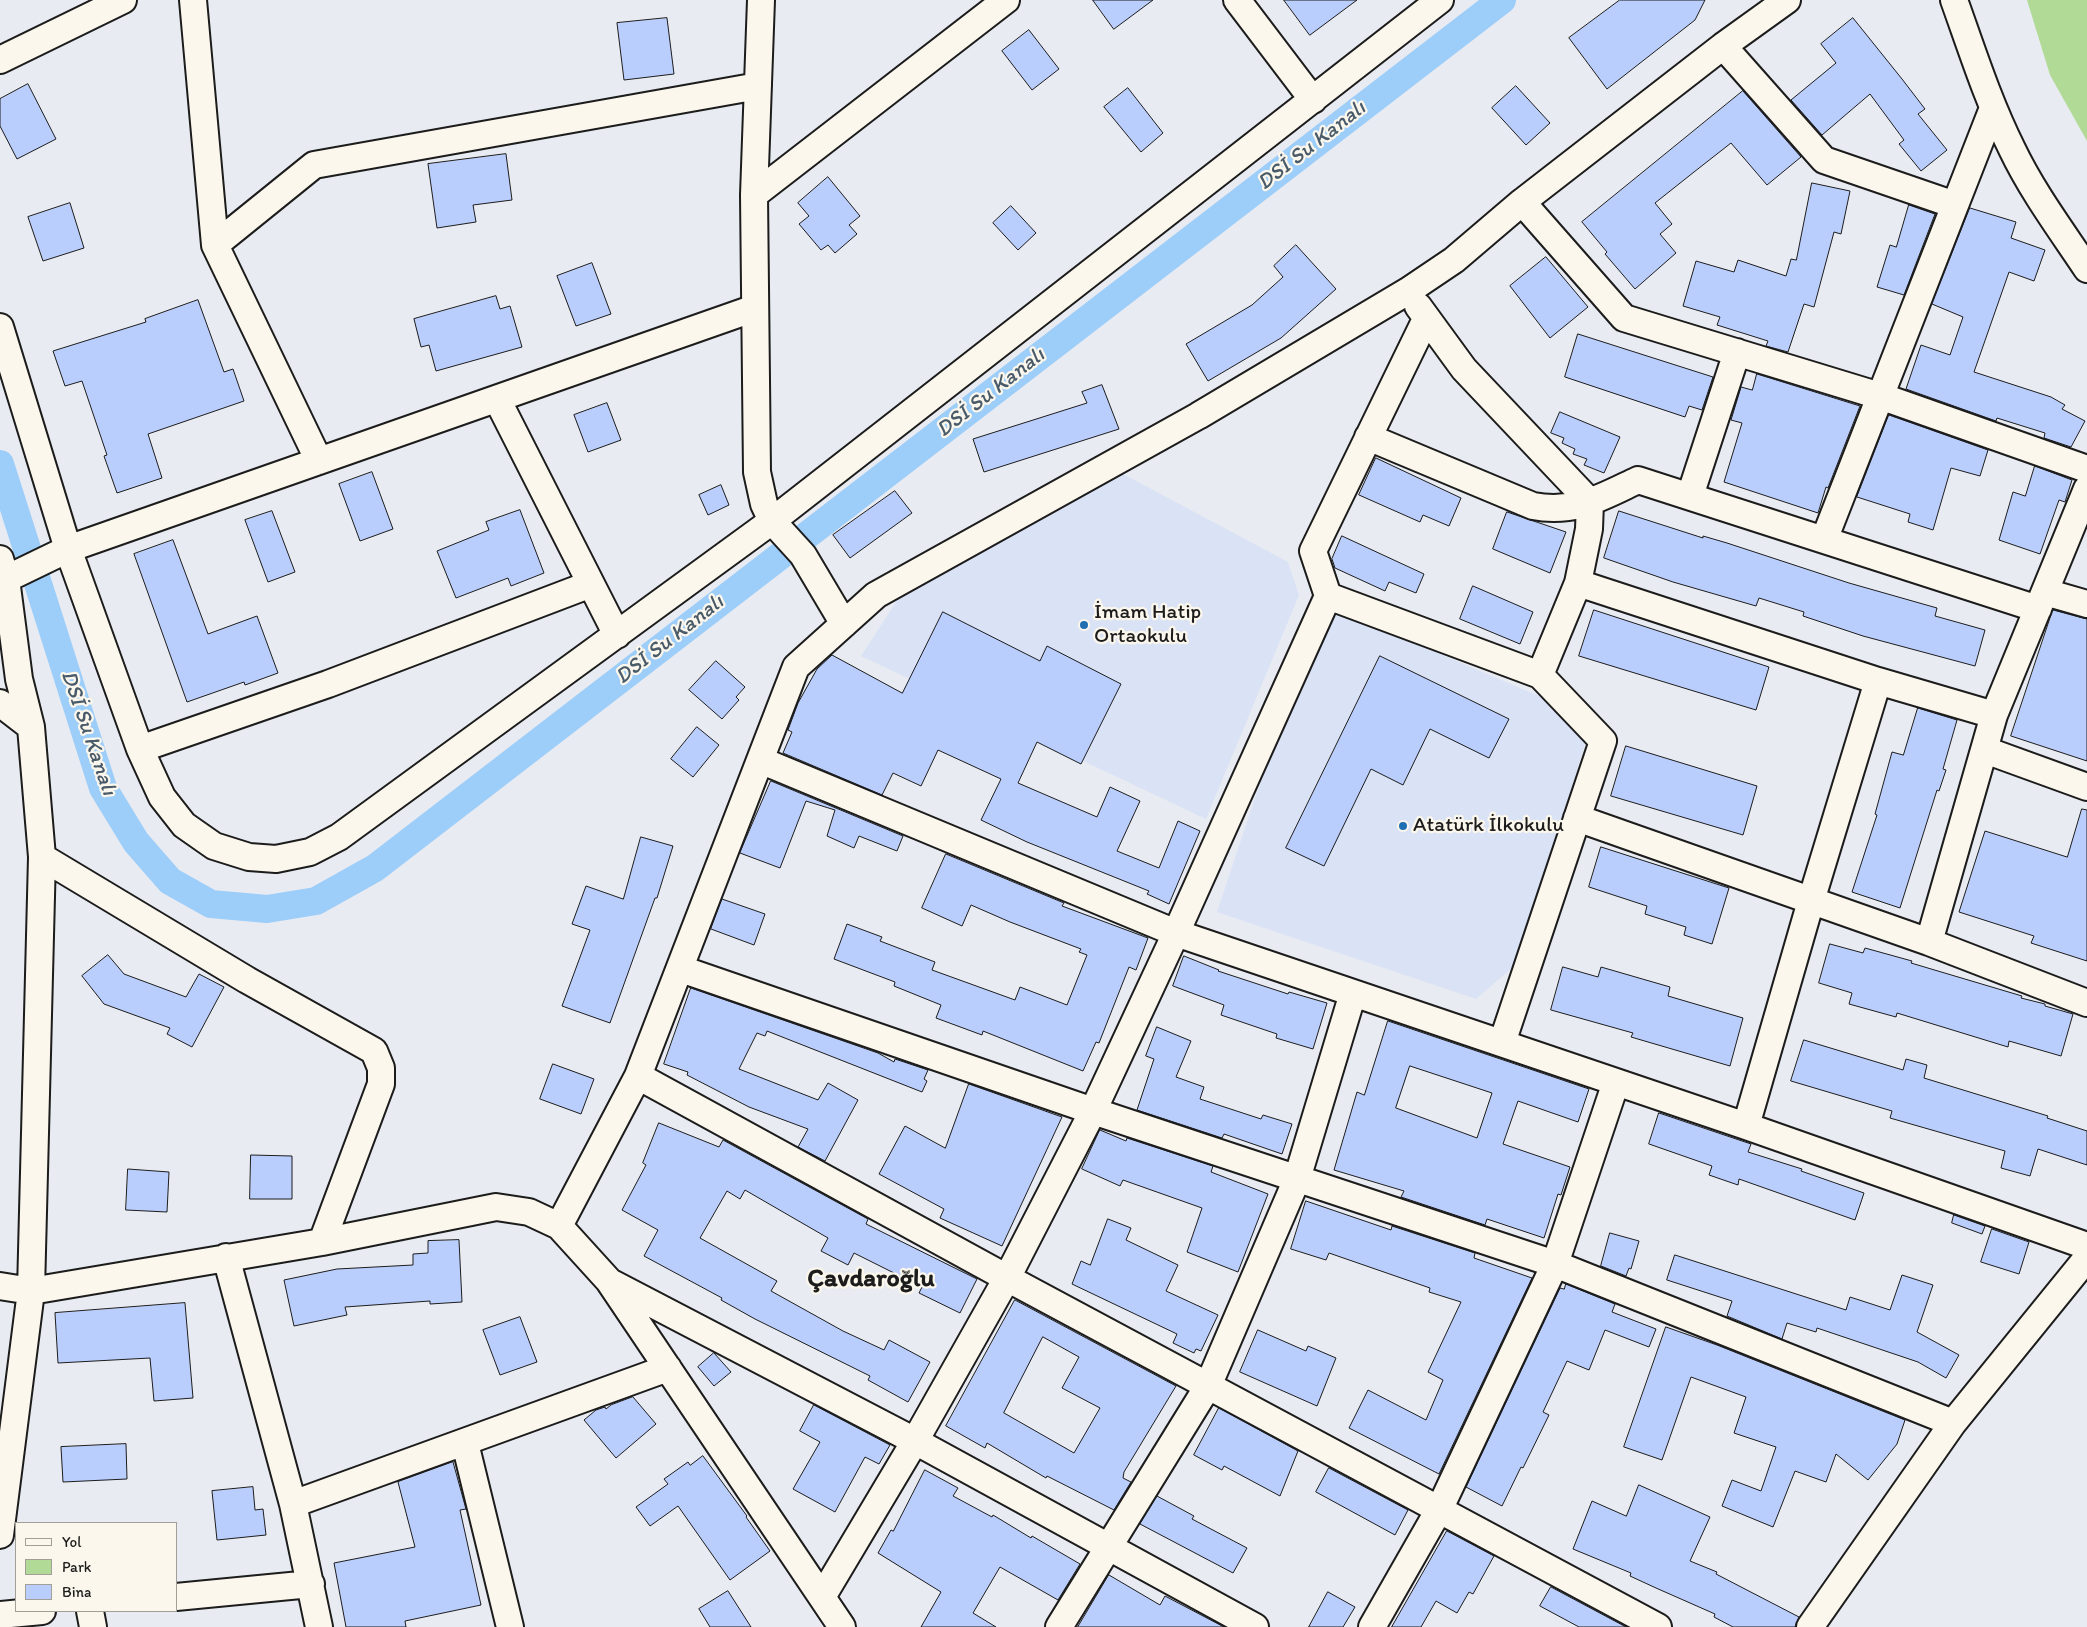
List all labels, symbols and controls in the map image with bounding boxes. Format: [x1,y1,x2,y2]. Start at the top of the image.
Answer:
water label: DSİ Su Kanalı [1253,96,1371,196]
water label: DSİ Su Kanalı [932,343,1050,443]
water label: DSİ Su Kanalı [611,590,729,690]
place label: İmam Hatip Ortaokulu [1094,600,1201,650]
marker: İmam Hatip Ortaokulu [1078,619,1090,631]
water label: DSİ Su Kanalı [54,667,122,799]
place label: Atatürk İlkokulu [1413,813,1564,839]
marker: Atatürk İlkokulu [1397,820,1409,832]
district label: Çavdaroğlu [807,1263,935,1295]
legend [15,1522,178,1612]
text: Yol [62,1533,81,1551]
text: Park [62,1558,92,1576]
text: Bina [62,1583,91,1601]

